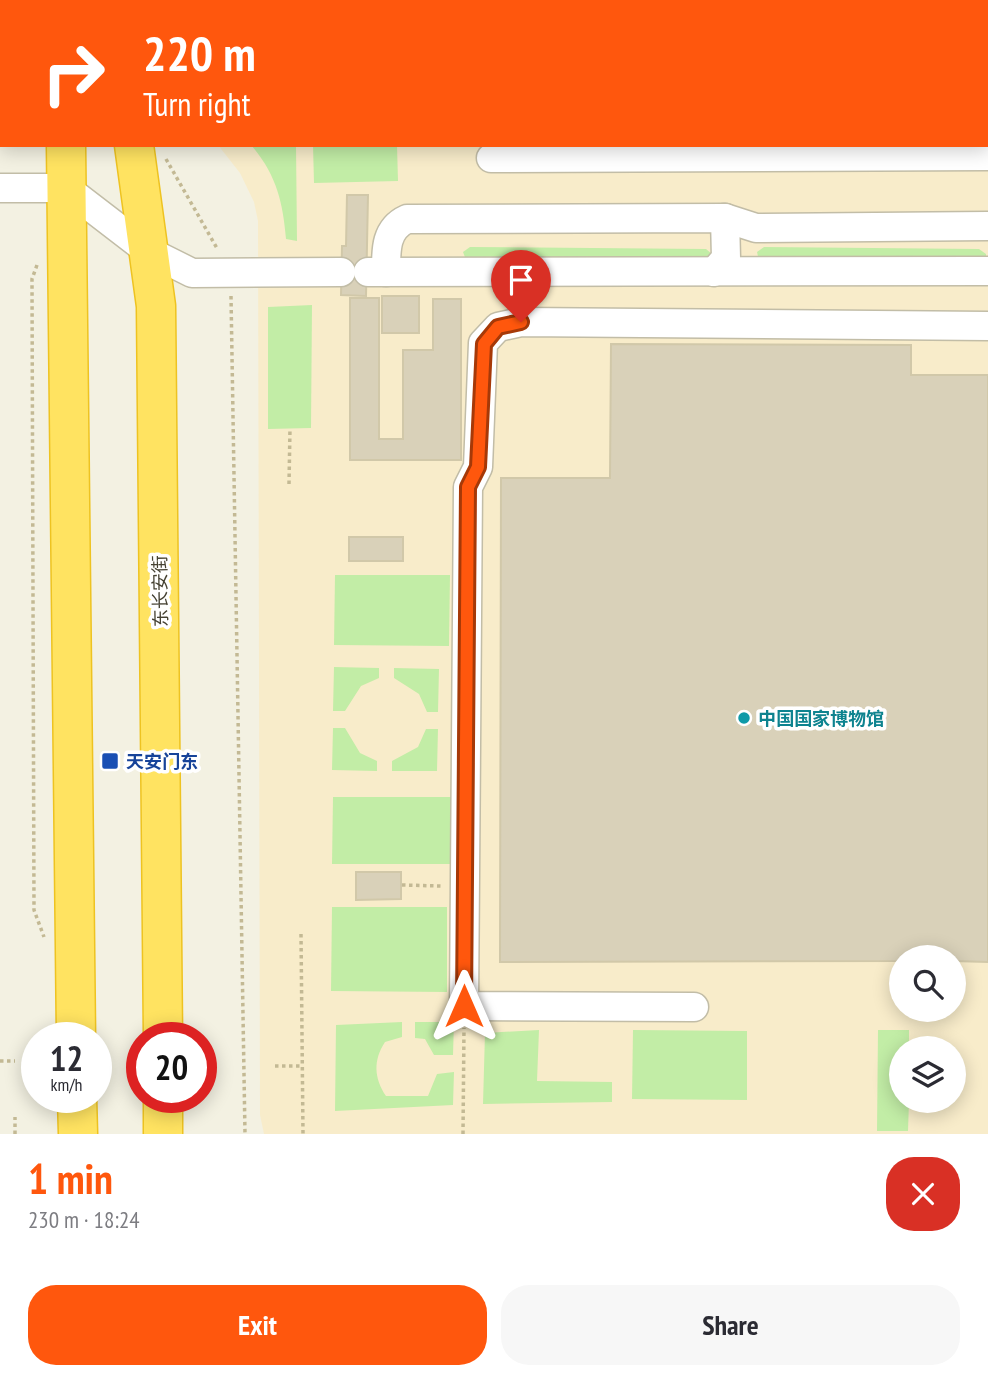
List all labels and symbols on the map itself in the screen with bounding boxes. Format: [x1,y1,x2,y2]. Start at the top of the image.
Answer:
pin [491,250,551,322]
street label: 东长安街 [148,555,172,627]
place label: 中国国家博物馆 [758,707,884,730]
marker: 中国国家博物馆 [736,710,752,726]
place label: 天安门东 [126,750,198,773]
marker: 天安门东 [100,751,120,771]
position arrow [427,969,501,1043]
speed limit sign: 20 [126,1022,217,1113]

